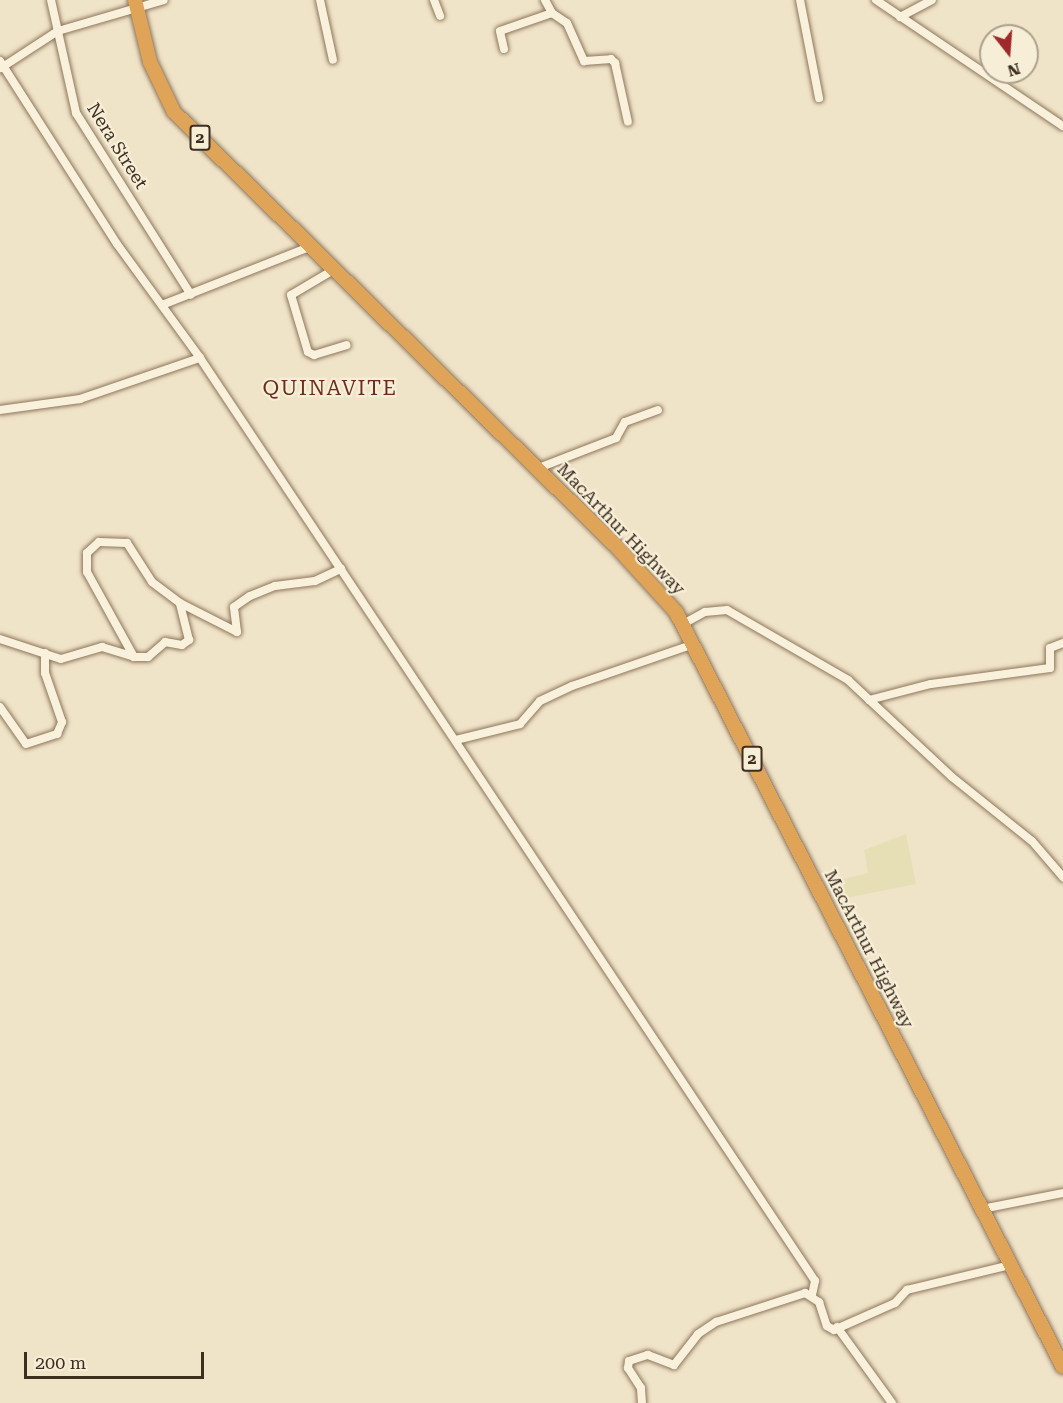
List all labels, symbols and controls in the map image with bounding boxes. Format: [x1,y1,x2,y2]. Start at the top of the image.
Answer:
north arrow [979,24,1039,84]
text: N [1005,59,1023,81]
street label: Nera Street [82,99,152,193]
road number: 2 [190,125,210,151]
district label: QUINAVITE [263,375,397,401]
street label: MacArthur Highway [552,458,690,600]
road number: 2 [742,746,762,772]
street label: MacArthur Highway [820,866,918,1032]
scale bar [27,1340,207,1378]
text: 200 m [35,1352,86,1373]

